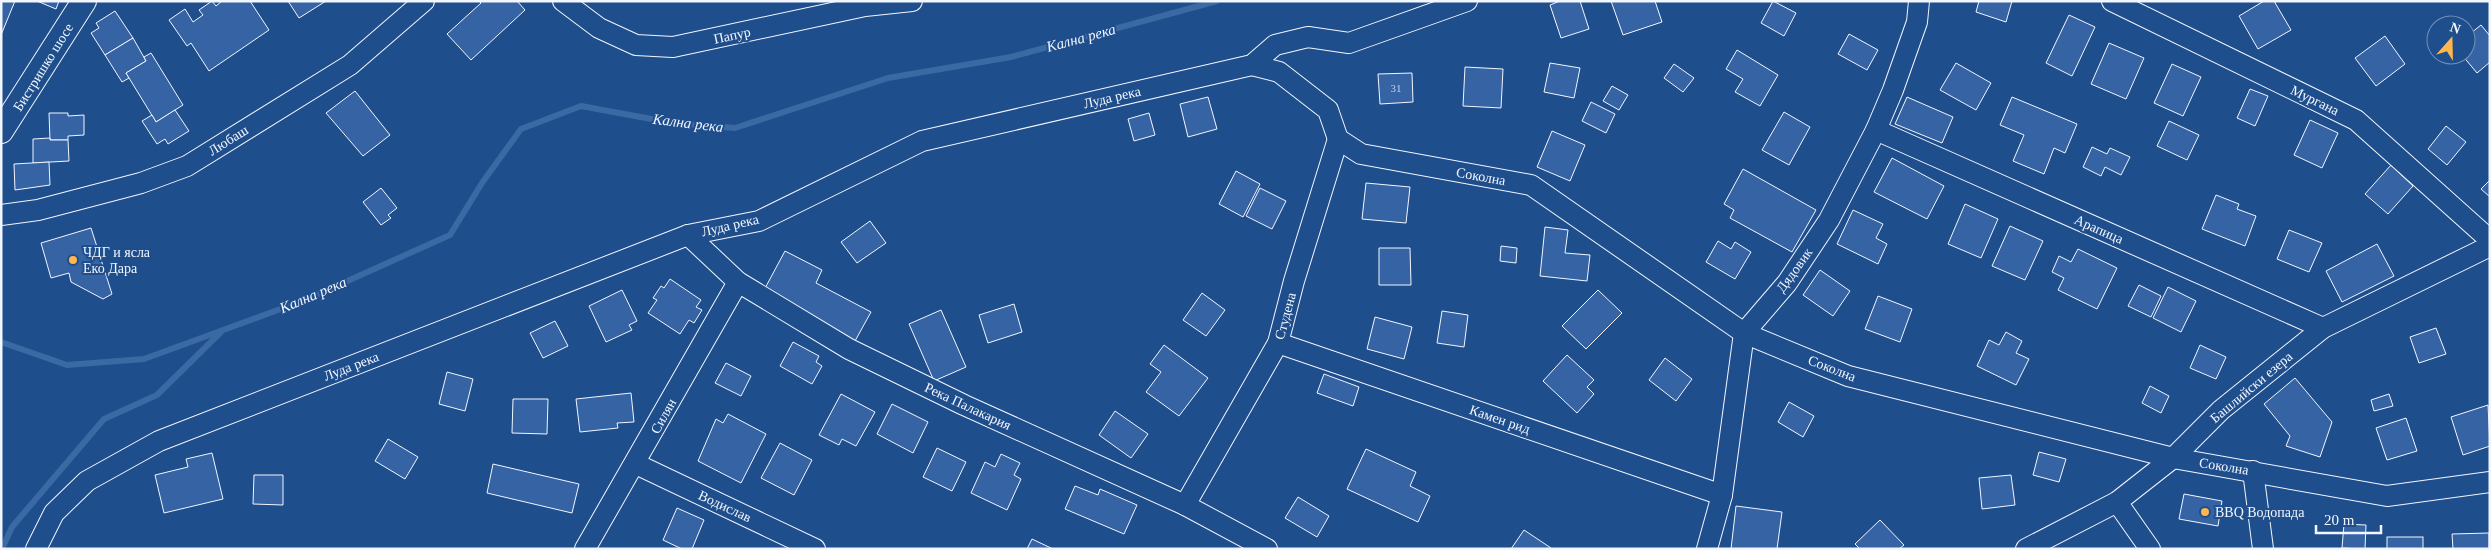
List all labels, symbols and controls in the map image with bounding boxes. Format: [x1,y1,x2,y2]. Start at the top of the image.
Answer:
north arrow [2426,15,2476,65]
text: N [2448,19,2463,37]
street label: Бистришко шосе [10,21,76,114]
water label: Кална река [1044,21,1117,55]
street label: Папур [712,24,752,47]
house number: 31 [1391,82,1402,94]
street label: Мургана [2288,82,2342,119]
street label: Луда река [1082,83,1143,111]
water label: Кална река [651,111,724,135]
street label: Любаш [206,122,251,158]
street label: Соколна [1455,165,1508,188]
street label: Луда река [700,211,761,239]
street label: Арапица [2072,212,2126,247]
place label: ЧДГ и ясла Еко Дара [83,245,151,276]
street label: Дядовик [1773,245,1816,295]
marker: ЧДГ и ясла Еко Дара [67,254,79,266]
water label: Кална река [276,274,349,317]
street label: Студена [1272,290,1299,341]
street label: Башлийски езера [2207,348,2296,426]
street label: Луда река [321,349,382,384]
street label: Соколна [1806,353,1859,385]
street label: Река Палакария [922,380,1014,433]
street label: Силян [648,396,679,436]
street label: Камен рид [1468,402,1532,437]
street label: Соколна [2198,455,2251,478]
street label: Водислав [696,488,754,525]
scale bar [2316,502,2381,534]
place label: BBQ Водопада [2215,505,2305,520]
marker: BBQ Водопада [2199,506,2211,518]
text: 20 m [2324,512,2355,528]

